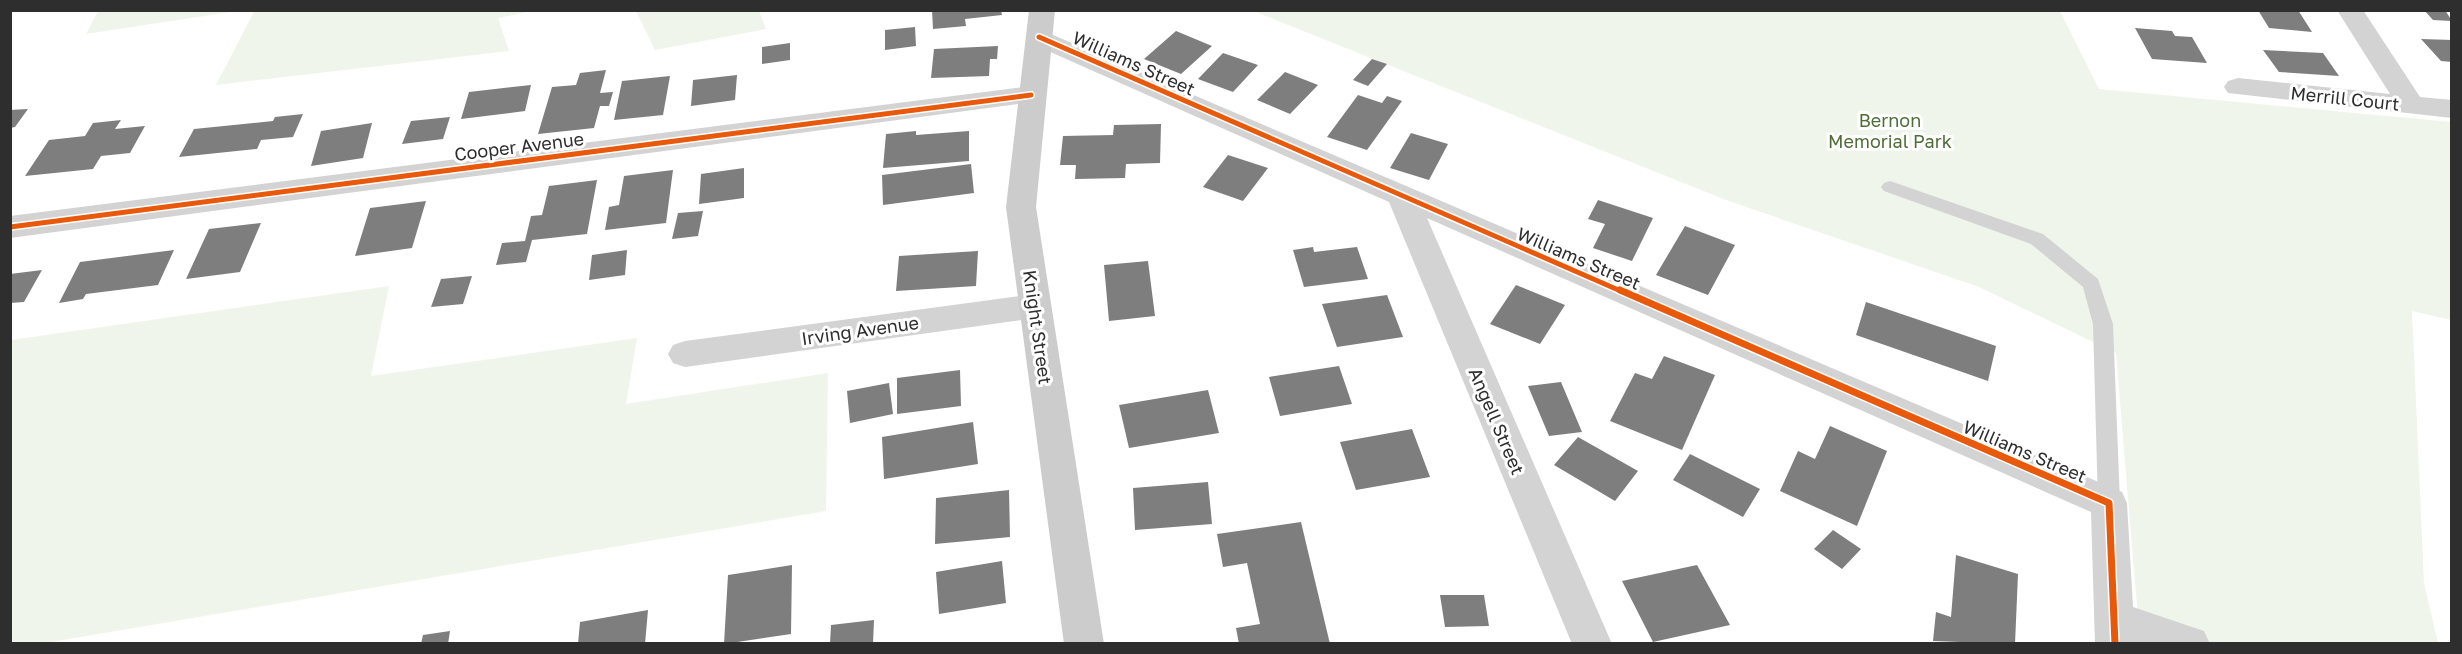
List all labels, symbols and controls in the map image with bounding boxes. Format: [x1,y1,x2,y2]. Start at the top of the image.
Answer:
street label: Williams Street [1069,26,1199,100]
street label: Merrill Court [2289,81,2401,115]
park label: Bernon Memorial Park [1828,109,1952,152]
street label: Cooper Avenue [453,127,585,165]
street label: Williams Street [1514,222,1644,294]
street label: Knight Street [1019,268,1057,386]
street label: Irving Avenue [800,311,920,349]
street label: Angell Street [1465,364,1529,478]
street label: Williams Street [1960,415,2090,487]

